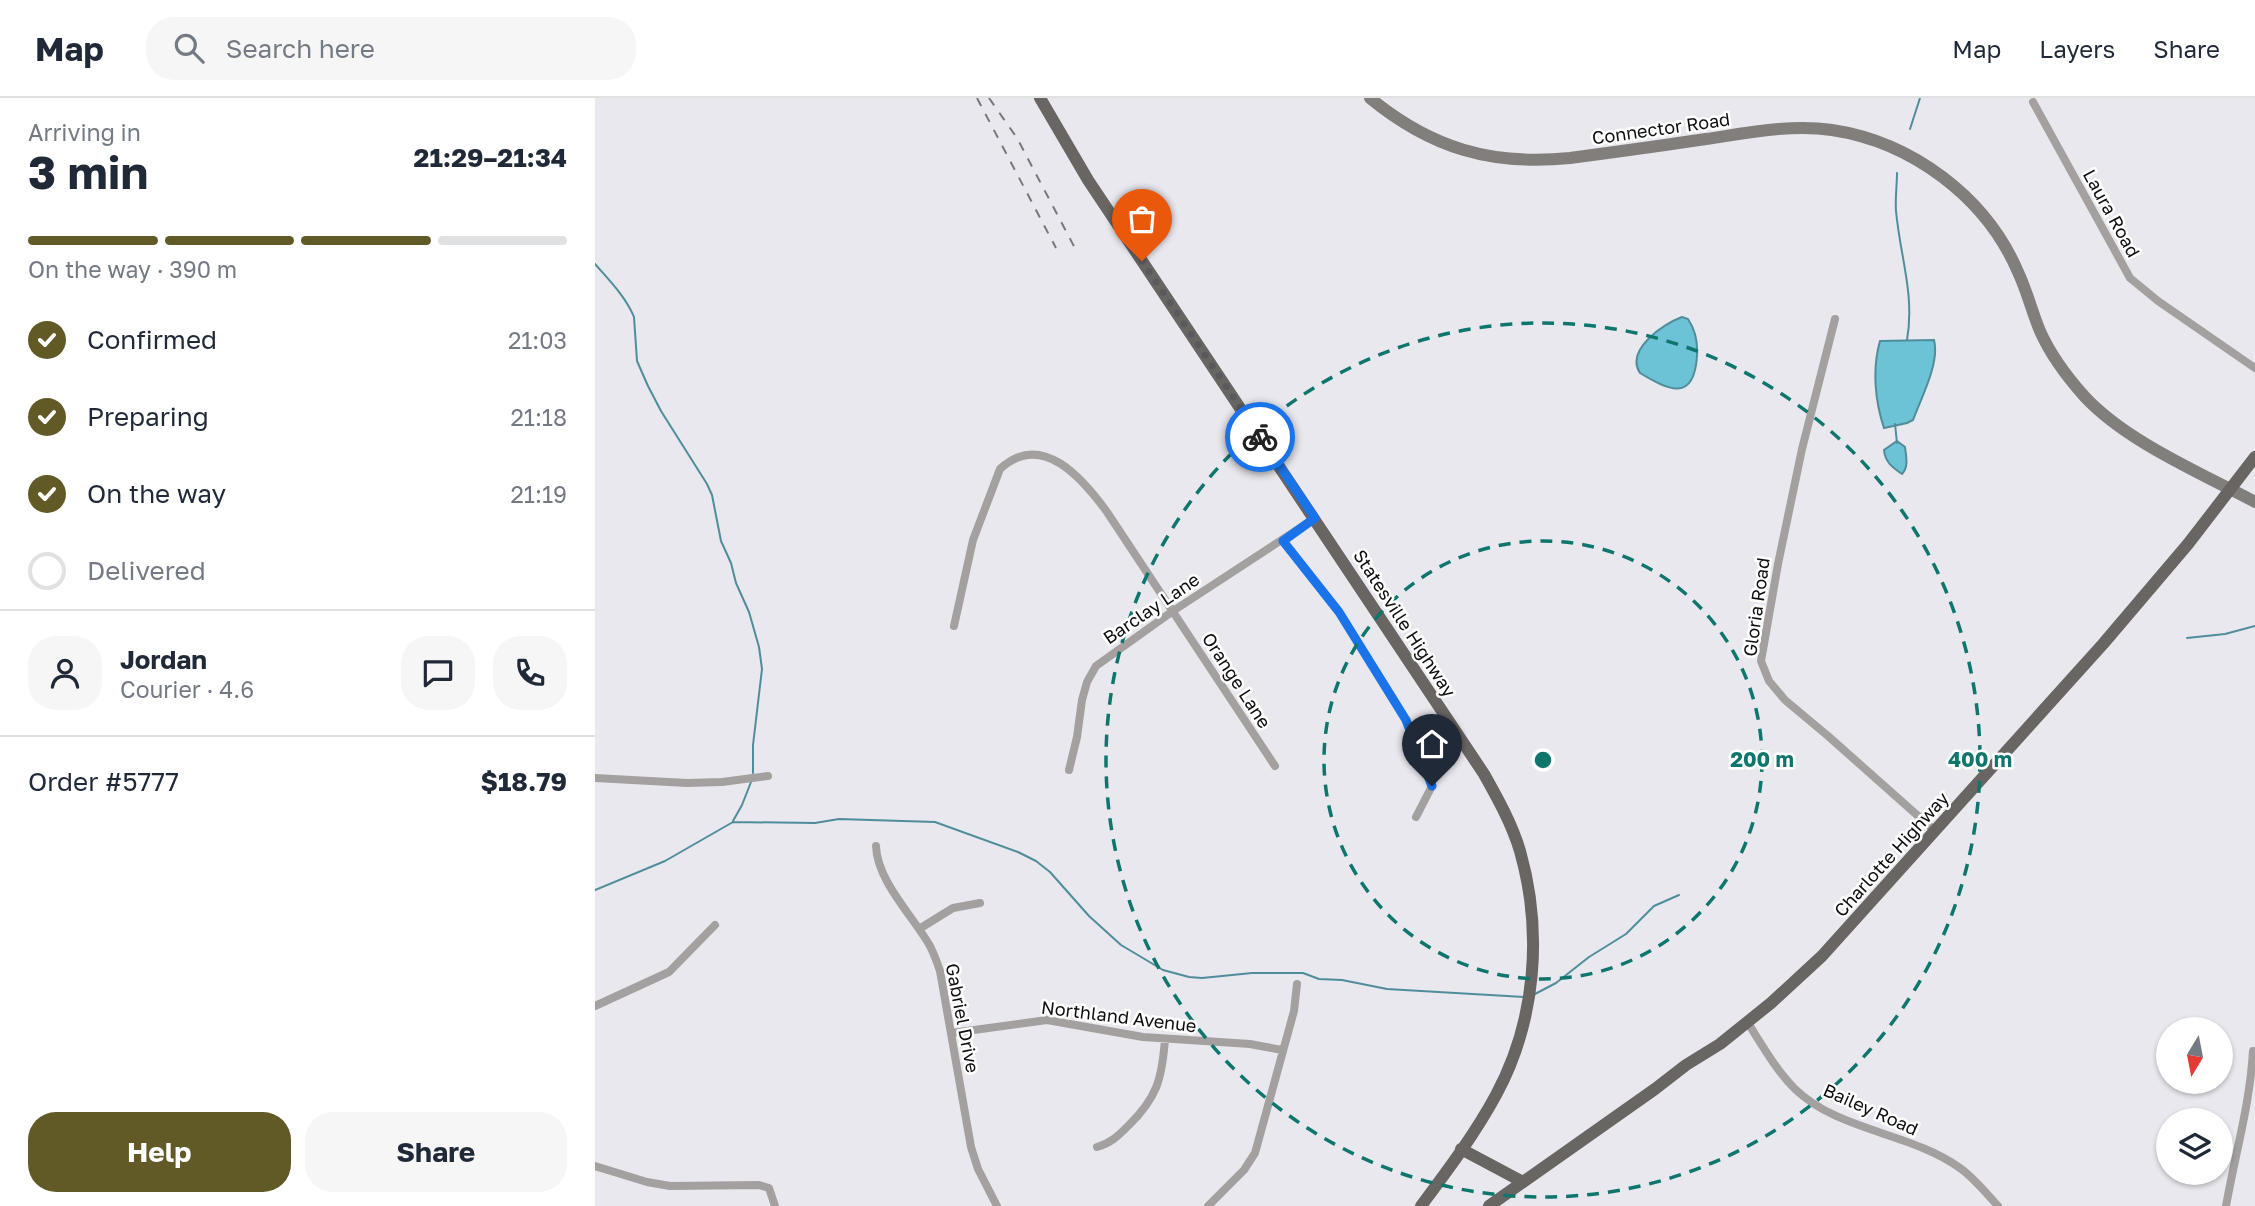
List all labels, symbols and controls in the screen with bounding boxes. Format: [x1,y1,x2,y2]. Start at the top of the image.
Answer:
search box [146,17,636,80]
text: Map [35,29,104,68]
icon: search [170,29,208,67]
text: Search here [226,33,375,64]
text: Map [1952,34,2001,63]
text: Layers [2039,34,2115,63]
text: Share [2153,34,2220,63]
street label: Connector Road [1591,107,1731,149]
text: Arriving in [28,118,141,146]
text: 21:29–21:34 [414,142,567,173]
text: 3 min [28,144,148,199]
street label: Laura Road [2079,165,2145,261]
pin [1112,189,1172,261]
icon: bag [1123,200,1161,238]
text: On the way · 390 m [28,255,237,283]
icon: check [28,321,66,359]
text: Confirmed [87,324,217,355]
text: 21:03 [508,326,567,354]
icon: check [28,398,66,436]
text: Preparing [87,401,209,432]
courier [1225,402,1295,472]
text: 21:18 [510,403,567,431]
icon: bike [1241,418,1279,456]
icon: check [28,475,66,513]
text: On the way [87,478,226,509]
text: 21:19 [511,480,567,508]
street label: Statesville Highway [1349,545,1461,701]
text: Delivered [87,555,206,586]
street label: Gloria Road [1738,556,1774,658]
street label: Barclay Lane [1099,568,1203,648]
street label: Orange Lane [1198,628,1276,732]
button: person [28,636,102,710]
button: chat [401,636,475,710]
button: phone [493,636,567,710]
text: Jordan [120,644,207,675]
text: Courier · 4.6 [120,675,254,703]
pin [1402,714,1462,786]
icon: home [1413,725,1451,763]
text: 200 m [1730,746,1794,772]
text: 400 m [1948,746,2012,772]
centre of rings [1531,748,1555,772]
text: Order #5777 [28,766,179,797]
text: $18.79 [481,766,567,797]
street label: Charlotte Highway [1829,787,1953,921]
street label: Gabriel Drive [942,961,984,1075]
street label: Northland Avenue [1040,996,1198,1036]
north arrow [2156,1017,2233,1094]
map controls [2156,1017,2233,1185]
street label: Bailey Road [1820,1078,1922,1140]
button: layers [2156,1108,2233,1185]
button: Help [28,1112,291,1192]
button: Share [305,1112,567,1192]

